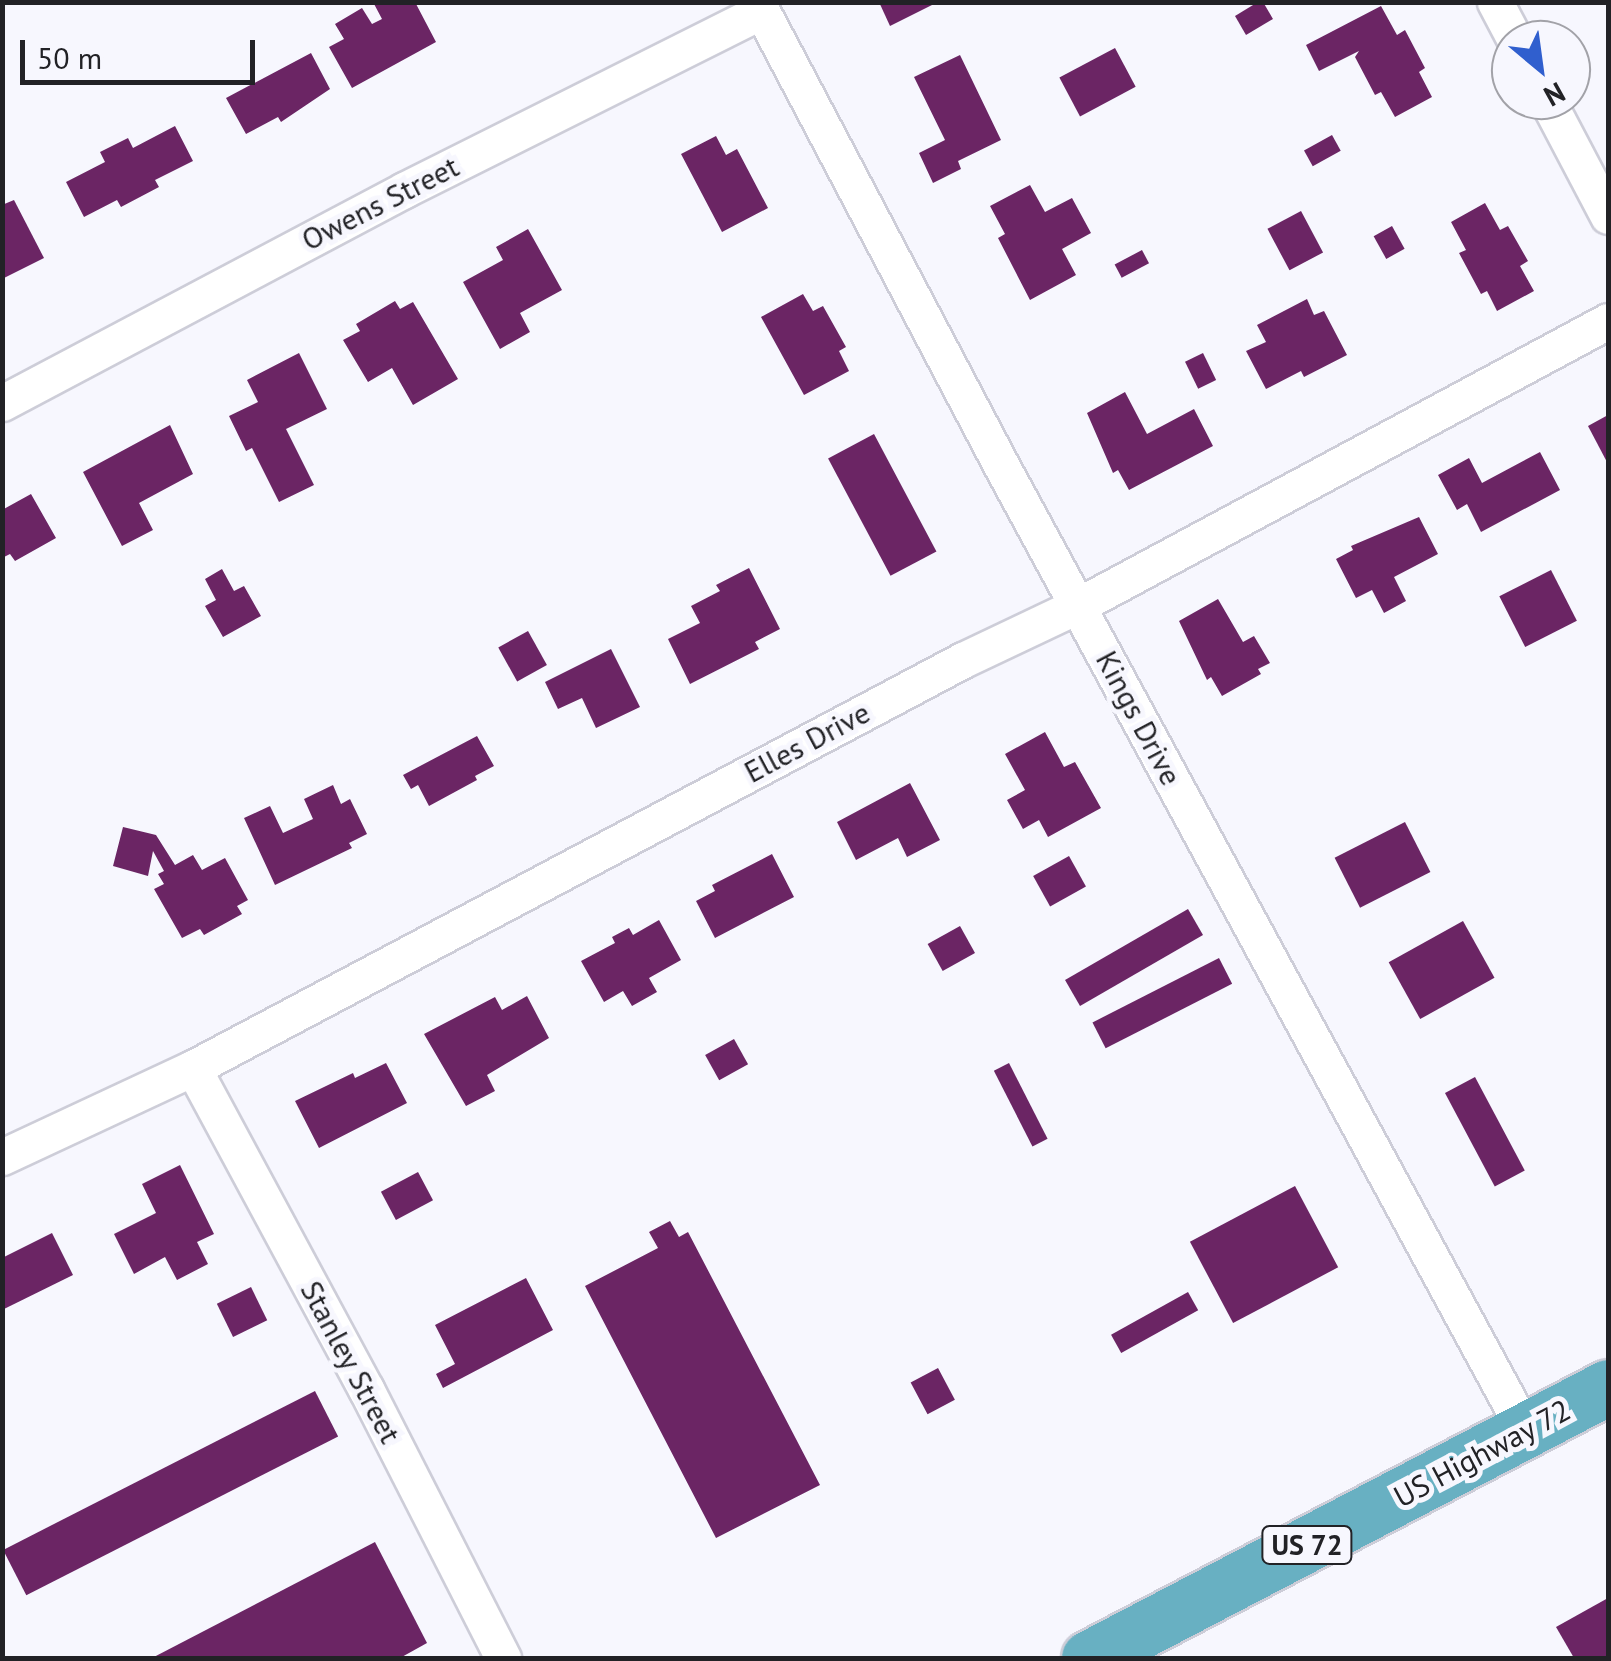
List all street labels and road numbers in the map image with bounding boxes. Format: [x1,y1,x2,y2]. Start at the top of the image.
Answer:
street label: Owens Street [296,148,464,258]
street label: Kings Drive [1089,645,1189,791]
street label: Elles Drive [738,694,876,790]
street label: Stanley Street [293,1274,409,1450]
street label: US Highway 72 [1387,1391,1577,1515]
road number: US 72 [1260,1522,1354,1568]

